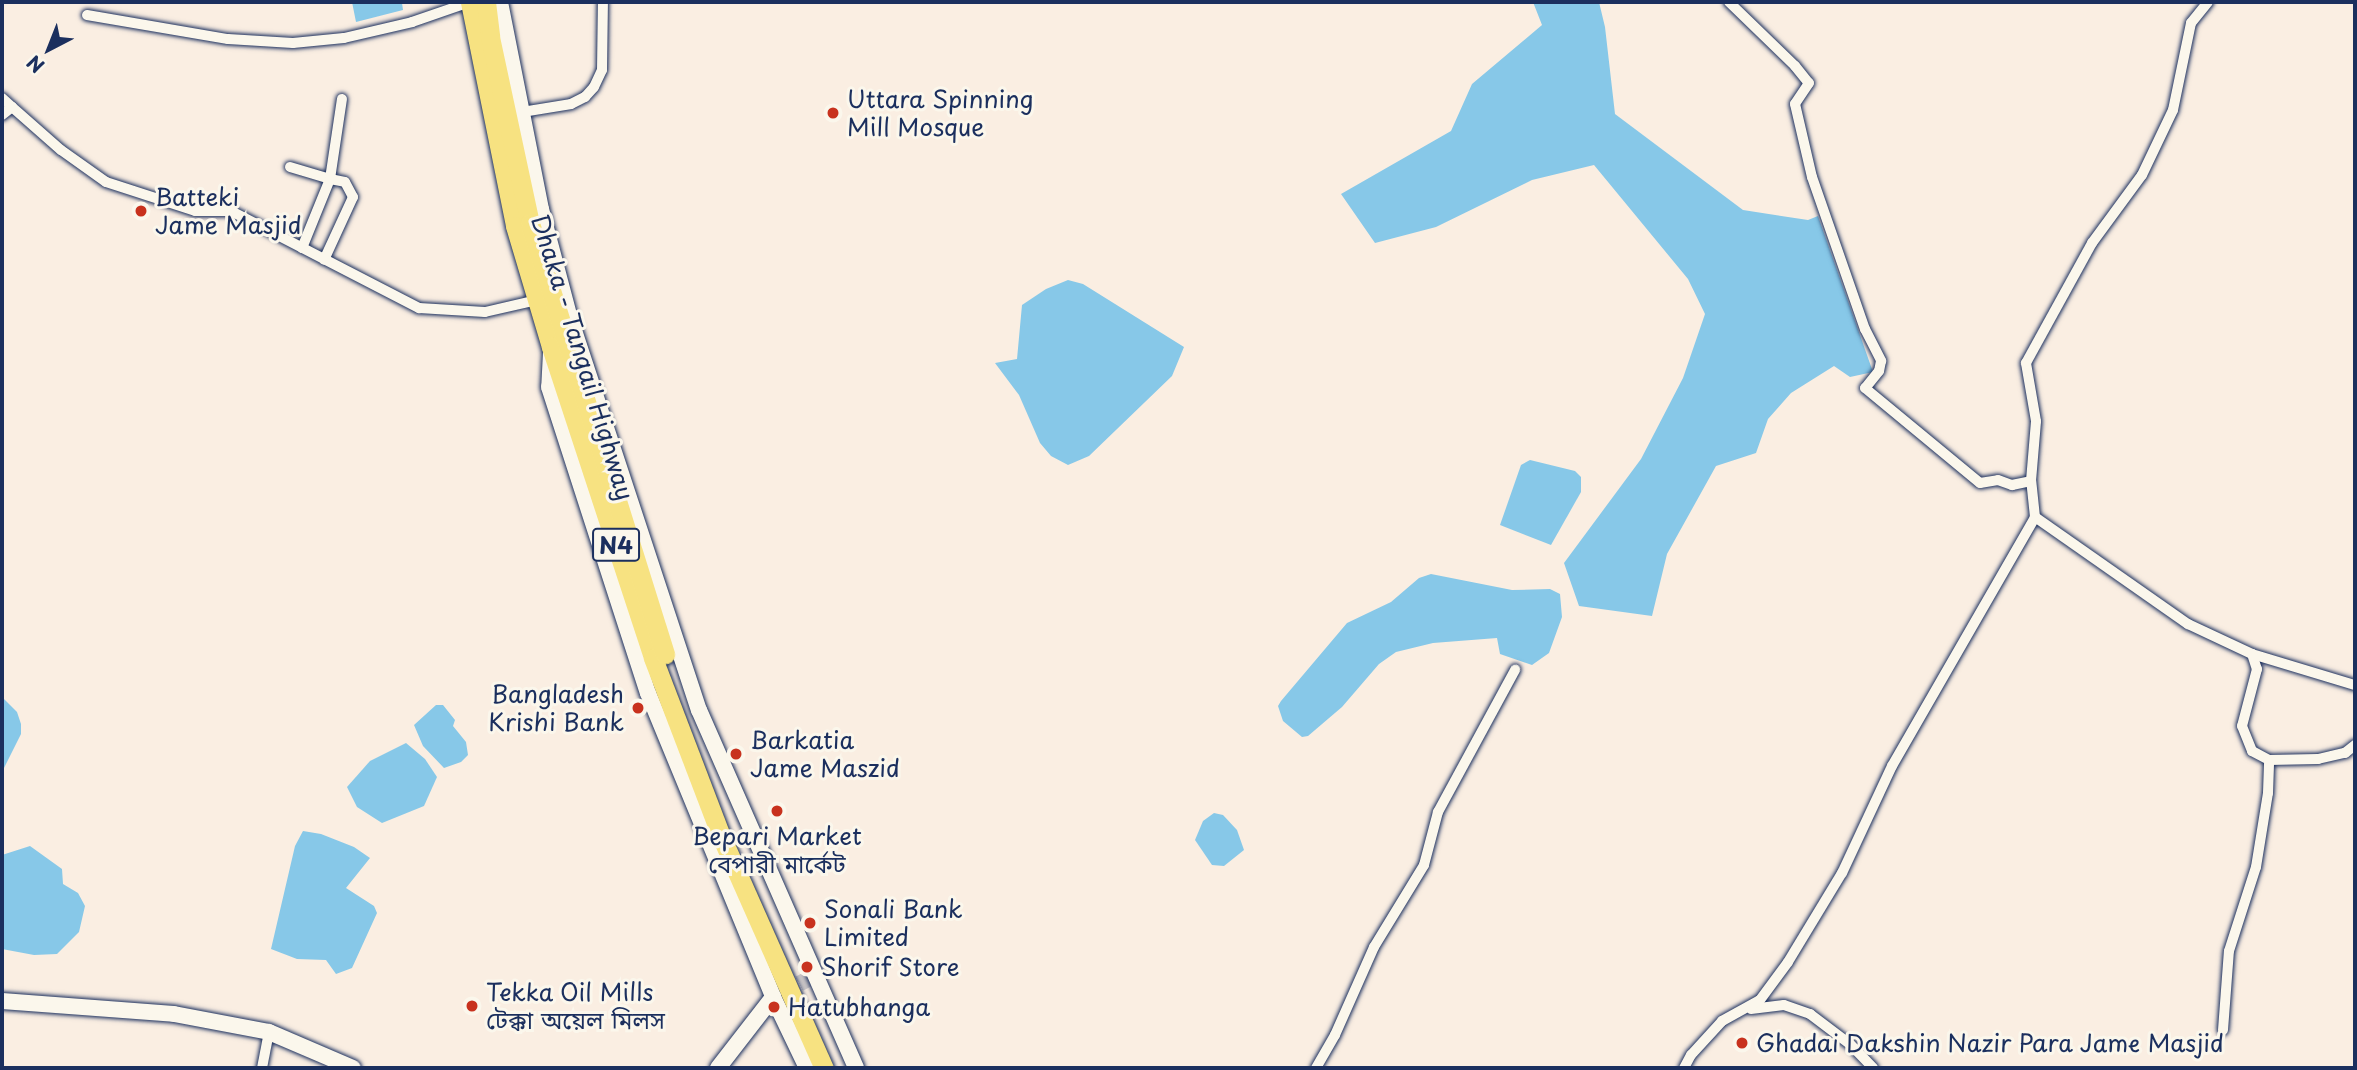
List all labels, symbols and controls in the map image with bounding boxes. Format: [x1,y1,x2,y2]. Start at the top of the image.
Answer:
north arrow [14,14,84,84]
text: N [20,49,50,80]
place label: Uttara Spinning Mill Mosque [847,85,1033,141]
marker: Uttara Spinning Mill Mosque [825,105,841,121]
place label: Batteki Jame Masjid [155,183,303,239]
marker: Batteki Jame Masjid [133,203,149,219]
street label: Dhaka - Tangail Highway [526,210,640,504]
road number: N4 [592,526,640,565]
place label: Bangladesh Krishi Bank [490,680,624,736]
marker: Bangladesh Krishi Bank [630,700,646,716]
place label: Barkatia Jame Maszid [750,726,901,782]
marker: Barkatia Jame Maszid [728,746,744,762]
marker: Bepari Market বেপারী মার্কেট [769,803,785,819]
place label: Bepari Market বেপারী মার্কেট [693,822,861,878]
place label: Sonali Bank Limited [824,895,964,951]
marker: Sonali Bank Limited [802,915,818,931]
place label: Shorif Store [821,953,960,981]
marker: Shorif Store [799,959,815,975]
place label: Tekka Oil Mills টেক্কা অয়েল মিলস [486,978,665,1034]
place label: Hatubhanga [788,993,930,1021]
marker: Tekka Oil Mills টেক্কা অয়েল মিলস [464,998,480,1014]
marker: Hatubhanga [766,999,782,1015]
place label: Ghadai Dakshin Nazir Para Jame Masjid [1756,1029,2228,1057]
marker: Ghadai Dakshin Nazir Para Jame Masjid [1734,1035,1750,1051]

